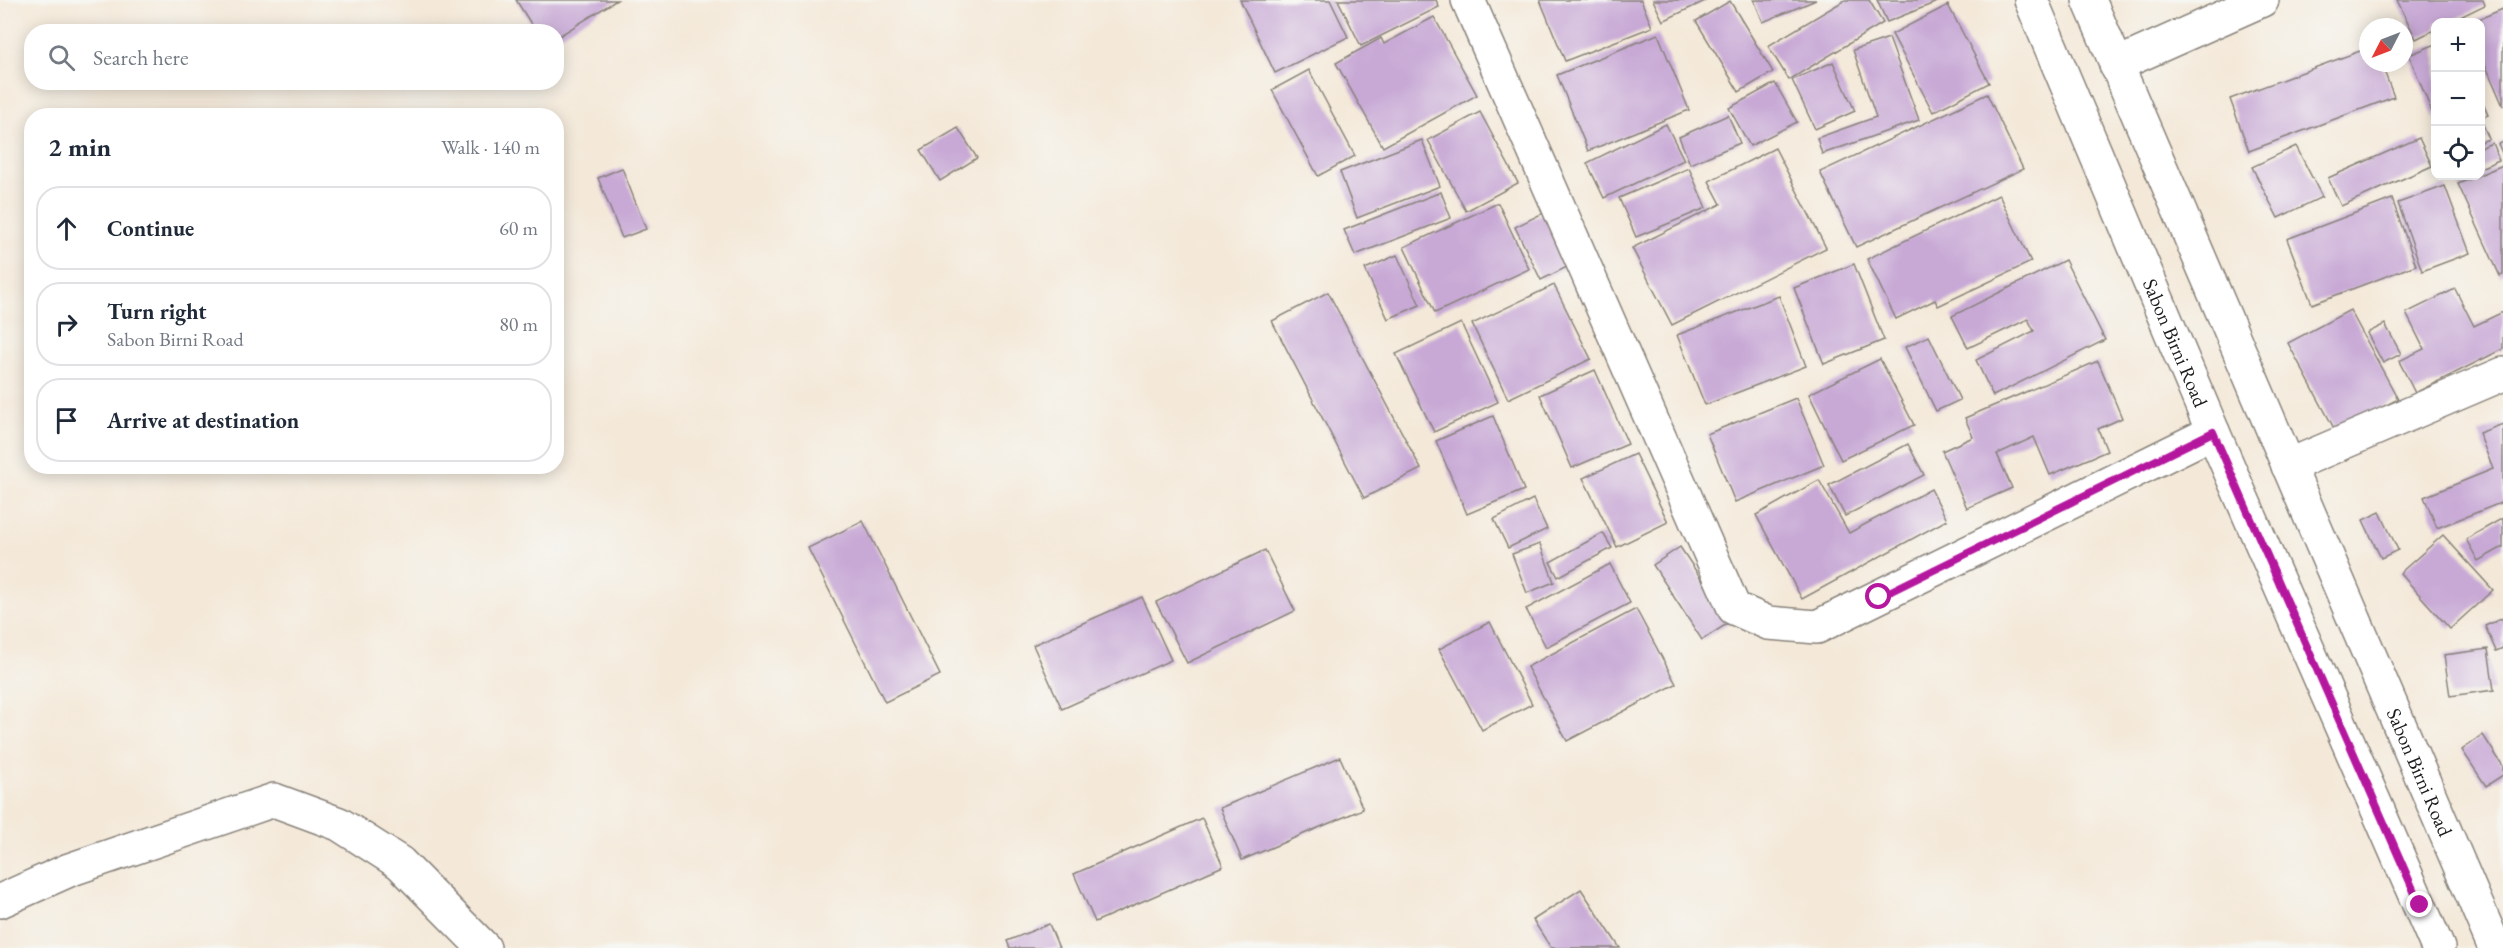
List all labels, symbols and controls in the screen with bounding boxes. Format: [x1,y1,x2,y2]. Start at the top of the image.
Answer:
north arrow [2359,18,2413,72]
map controls [2431,18,2485,180]
button: + [2431,18,2485,72]
search box [24,24,564,90]
icon: search [45,41,78,74]
text: Search here [93,43,188,72]
button: − [2431,72,2485,126]
button: locate [2431,126,2485,180]
text: 2 min [48,130,111,164]
text: Walk · 140 m [441,134,540,160]
icon: ahead [50,212,83,245]
text: Continue [107,214,194,243]
text: 60 m [499,215,538,241]
street label: Sabon Birni Road [2137,275,2214,412]
text: Turn right [107,297,206,326]
icon: right [50,308,83,341]
text: 80 m [499,311,538,337]
text: Sabon Birni Road [107,326,244,352]
icon: arrive [50,404,83,437]
text: Arrive at destination [107,406,299,435]
route start [1865,583,1891,609]
street label: Sabon Birni Road [2381,704,2459,841]
route end [2406,891,2432,917]

